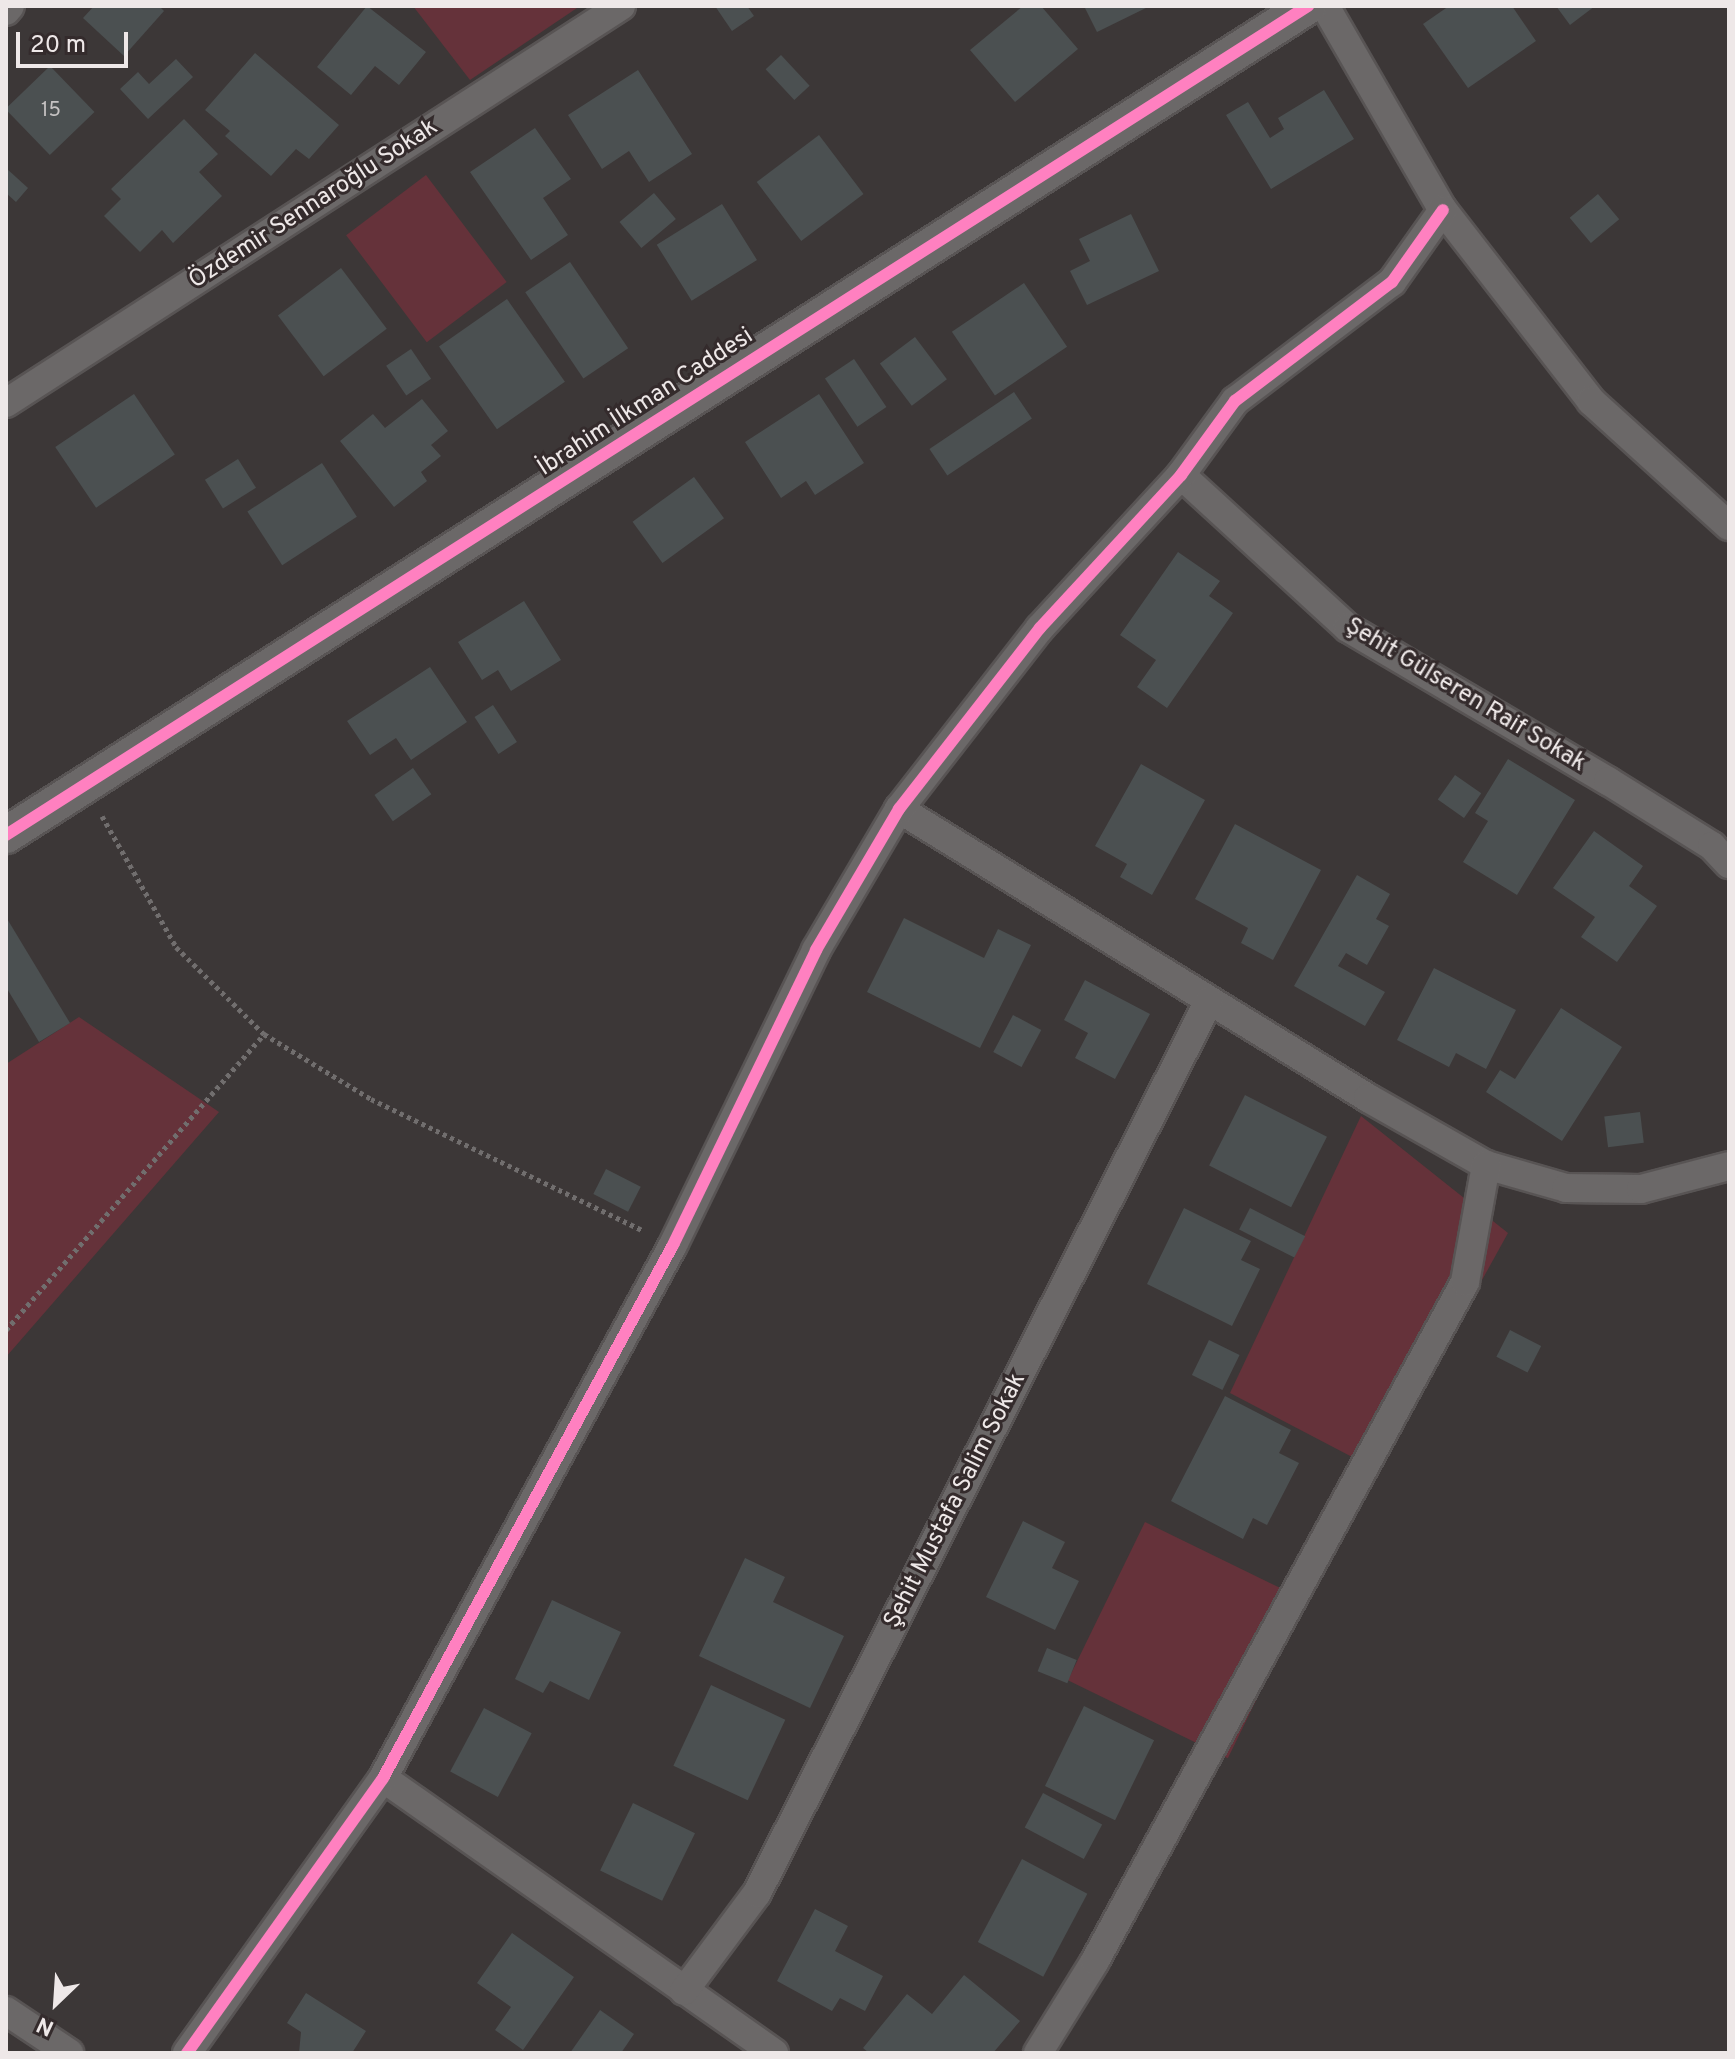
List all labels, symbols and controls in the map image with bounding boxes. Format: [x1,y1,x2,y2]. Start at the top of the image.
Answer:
scale bar [20,16,132,66]
text: 20 m [30,31,86,61]
house number: 15 [41,99,61,123]
street label: Özdemir Sennaroğlu Sokak [184,114,444,296]
street label: İbrahim İlkman Caddesi [533,323,759,483]
street label: Şehit Gülseren Raif Sokak [1339,613,1591,779]
street label: Şehit Mustafa Salim Sokak [879,1368,1033,1634]
north arrow [16,1963,96,2043]
text: N [33,2010,59,2041]

